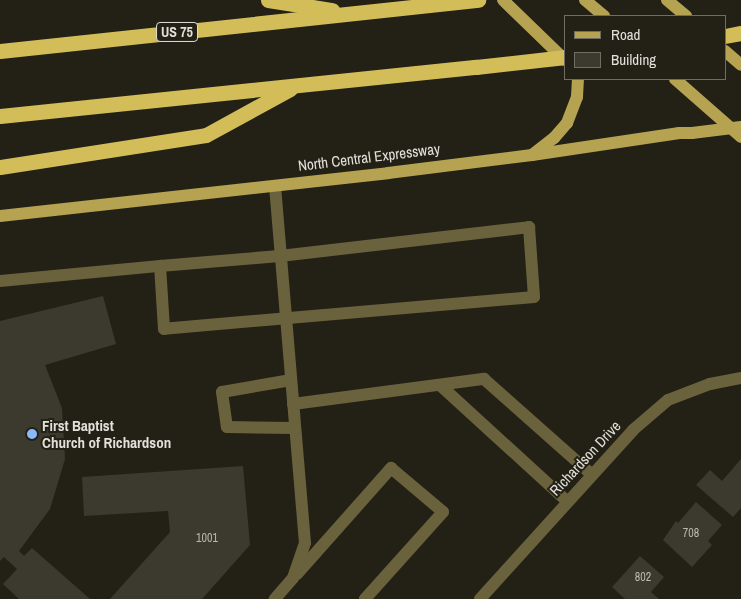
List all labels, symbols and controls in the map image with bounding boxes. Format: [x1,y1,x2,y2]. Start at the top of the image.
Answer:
legend [564,15,726,80]
road number: US 75 [156,21,198,44]
text: Road [611,24,640,45]
text: Building [611,49,656,70]
street label: North Central Expressway [297,139,441,175]
place label: First Baptist Church of Richardson [42,416,171,451]
street label: Richardson Drive [546,417,624,499]
marker: First Baptist Church of Richardson [26,428,38,440]
house number: 708 [683,527,699,541]
house number: 1001 [196,532,218,546]
house number: 802 [635,571,651,585]

